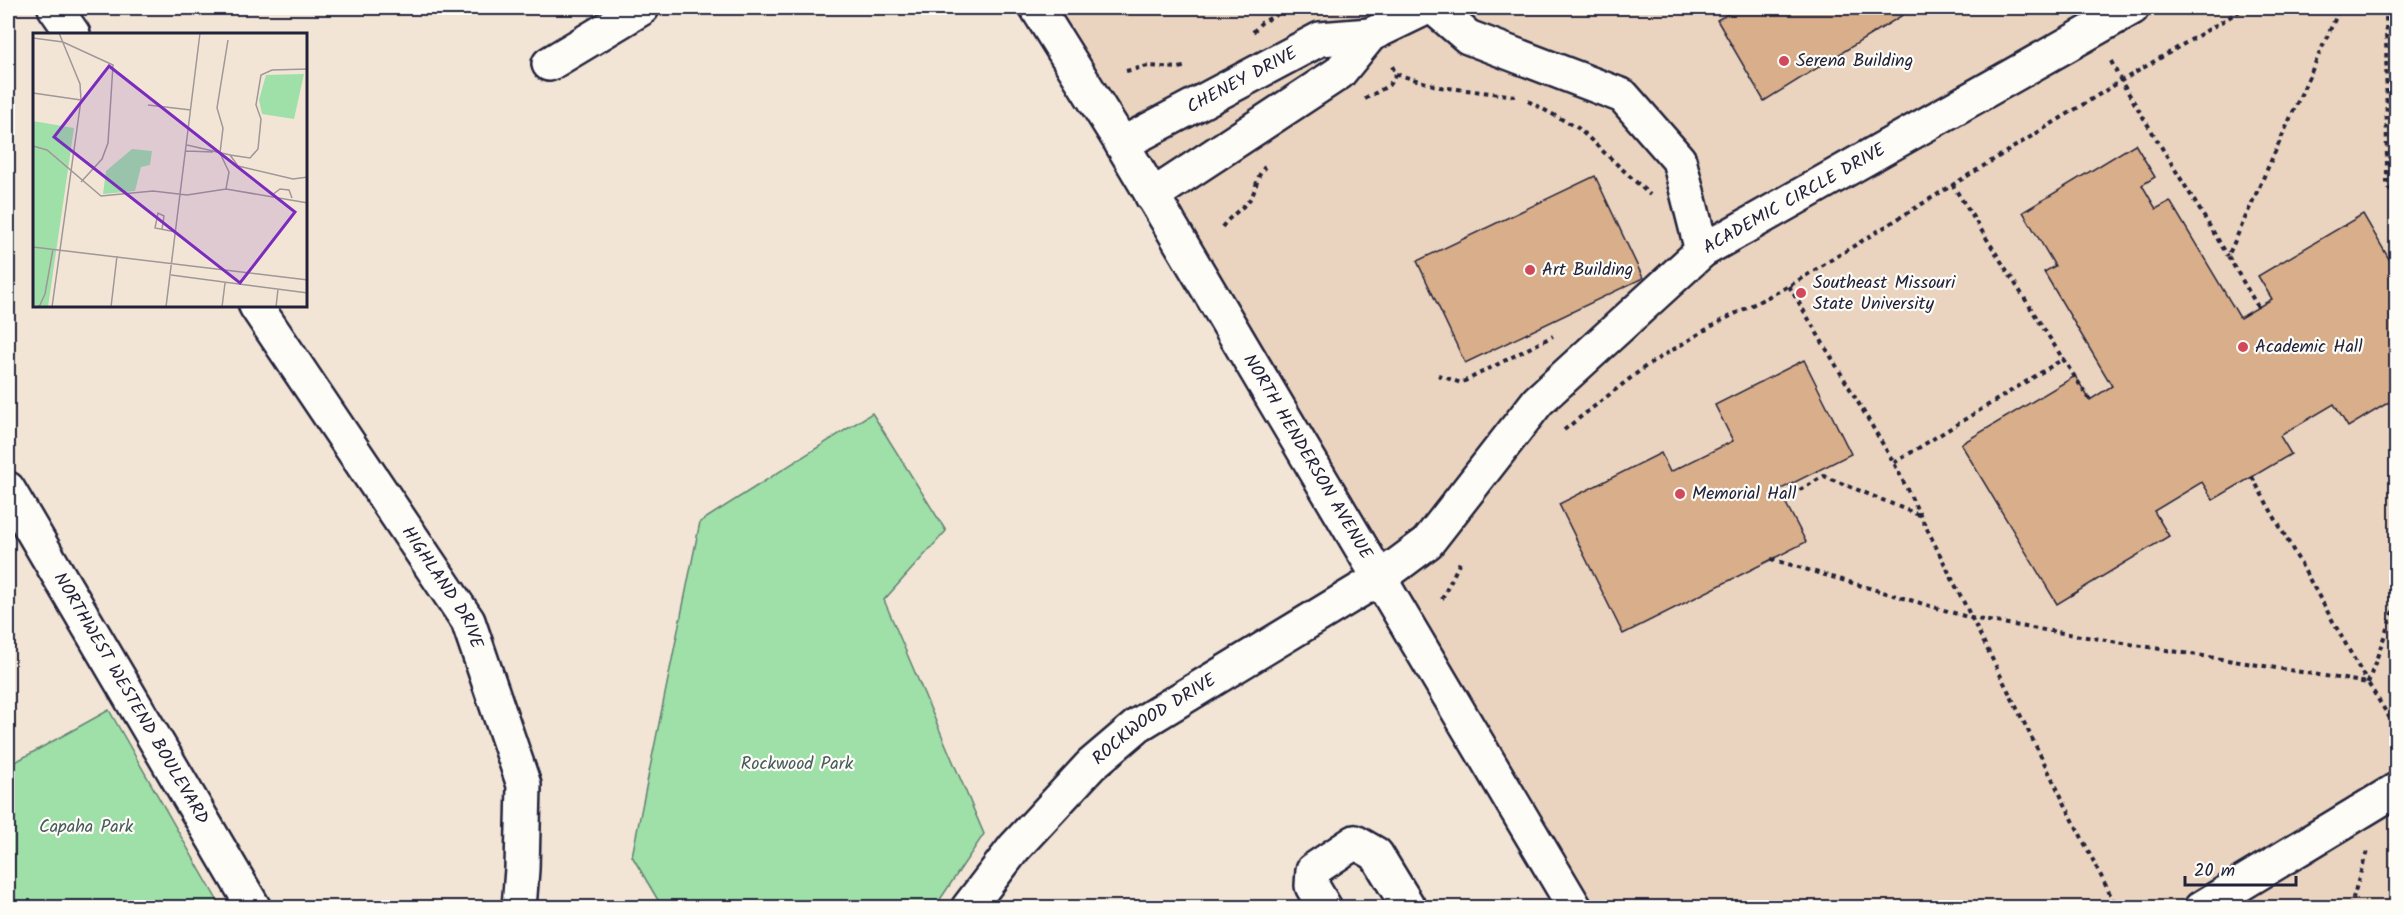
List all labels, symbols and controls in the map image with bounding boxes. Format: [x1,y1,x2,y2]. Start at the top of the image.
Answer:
inset map [33,33,308,308]
street label: CHENEY DRIVE [1182,39,1303,122]
place label: Serena Building [1796,47,1913,76]
marker: Serena Building [1777,54,1791,68]
street label: ACADEMIC CIRCLE DRIVE [1698,135,1892,262]
place label: Art Building [1542,256,1633,285]
marker: Art Building [1523,263,1537,277]
place label: Southeast Missouri State University [1813,269,1956,319]
marker: Southeast Missouri State University [1794,286,1808,300]
place label: Academic Hall [2255,333,2363,362]
marker: Academic Hall [2236,340,2250,354]
street label: NORTH HENDERSON AVENUE [1235,348,1380,566]
place label: Memorial Hall [1692,480,1797,509]
marker: Memorial Hall [1673,487,1687,501]
street label: HIGHLAND DRIVE [394,520,491,653]
street label: NORTHWEST WESTEND BOULEVARD [46,567,217,830]
street label: ROCKWOOD DRIVE [1086,666,1222,773]
park label: Rockwood Park [741,750,854,779]
park label: Capaha Park [39,813,134,842]
scale bar [2185,849,2296,887]
text: 20 m [2194,857,2235,886]

